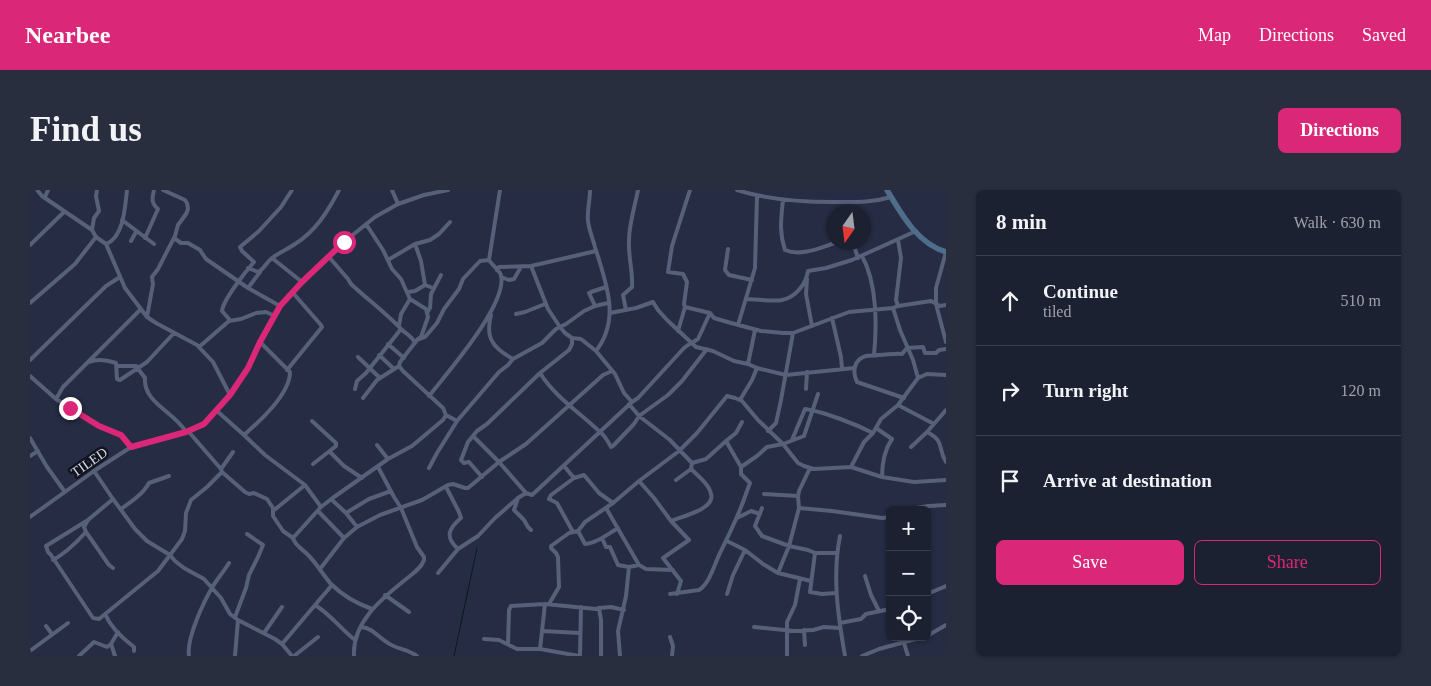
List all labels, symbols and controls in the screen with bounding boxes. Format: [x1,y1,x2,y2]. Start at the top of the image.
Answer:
text: Nearbee [25,22,110,48]
text: Map [1198,25,1231,45]
text: Directions [1259,25,1334,45]
text: Saved [1362,25,1406,45]
button: Directions [1278,108,1401,153]
text: Find us [30,110,142,149]
north arrow [826,205,871,250]
text: 8 min [996,210,1047,234]
text: Walk · 630 m [1294,214,1381,231]
route start [333,231,356,254]
text: Continue [1043,281,1118,302]
icon: ahead [996,287,1024,315]
text: 510 m [1341,292,1381,309]
text: tiled [1043,303,1071,320]
icon: right [996,377,1024,405]
text: Turn right [1043,380,1128,401]
text: 120 m [1341,382,1381,399]
route end [59,397,82,420]
street label: TILED [68,445,110,480]
icon: arrive [996,467,1024,495]
text: Arrive at destination [1043,470,1212,491]
map controls [886,506,931,641]
button: + [886,506,931,551]
button: Save [996,540,1184,585]
button: Share [1194,540,1381,585]
button: − [886,551,931,596]
button: locate [886,596,931,641]

